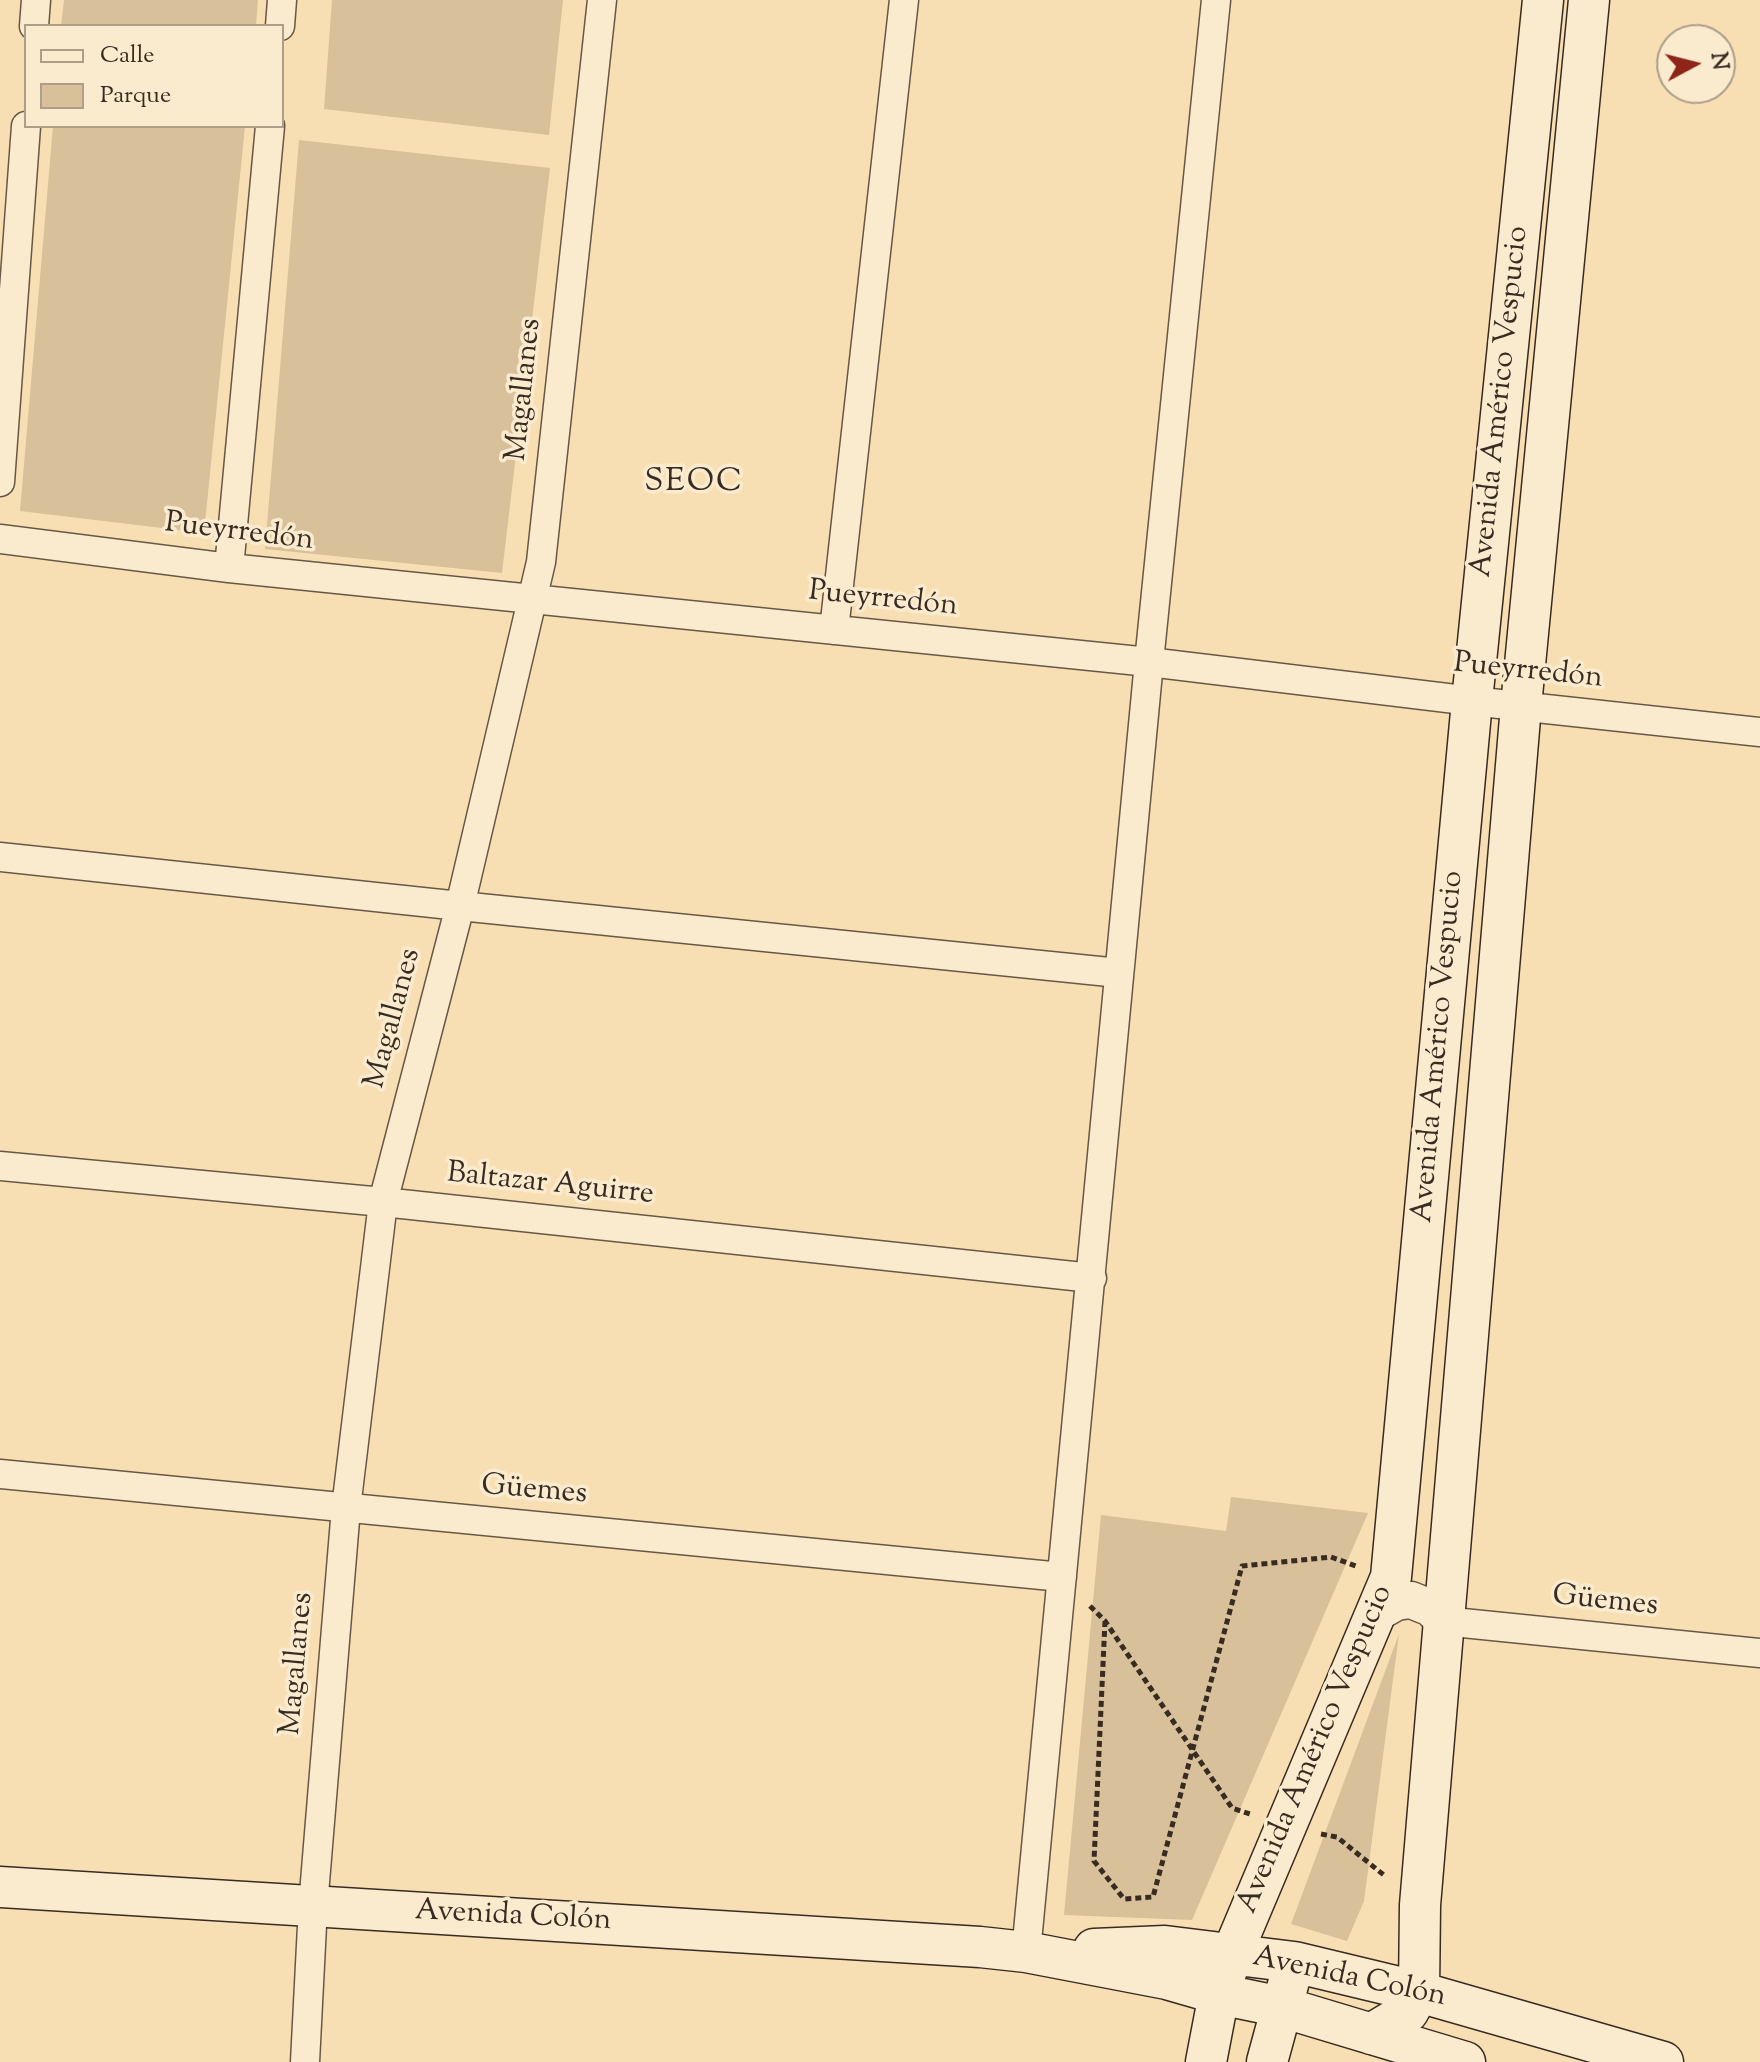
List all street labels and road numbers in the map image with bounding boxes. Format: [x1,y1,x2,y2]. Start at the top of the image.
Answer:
street label: Avenida Américo Vespucio [1466,225,1538,579]
street label: Magallanes [501,317,551,463]
street label: Pueyrredón [163,507,315,561]
street label: Pueyrredón [807,575,959,627]
street label: Pueyrredón [1452,647,1604,699]
street label: Avenida Américo Vespucio [1407,870,1473,1224]
street label: Magallanes [359,945,431,1093]
street label: Baltazar Aguirre [445,1157,655,1215]
street label: Güemes [480,1469,588,1515]
street label: Güemes [1550,1580,1660,1626]
street label: Avenida Américo Vespucio [1231,1581,1403,1919]
street label: Magallanes [275,1591,323,1737]
street label: Avenida Colón [414,1895,612,1941]
street label: Avenida Colón [1249,1941,1449,2017]

